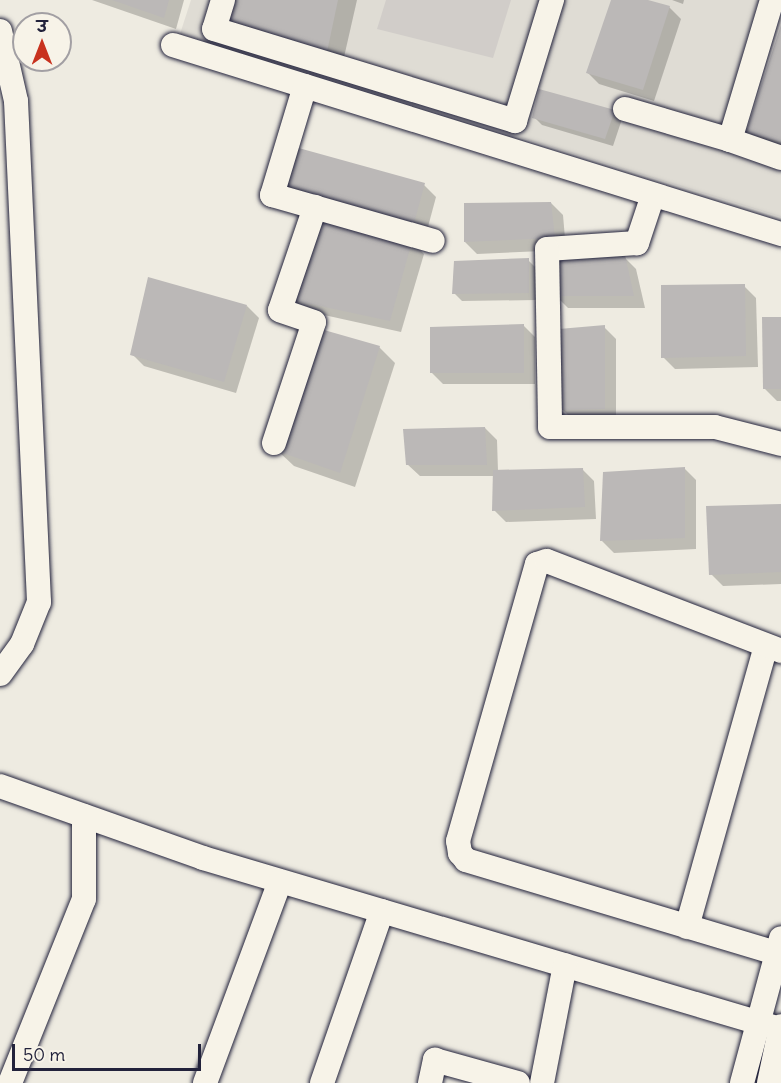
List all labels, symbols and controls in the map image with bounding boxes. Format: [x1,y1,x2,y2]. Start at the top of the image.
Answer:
north arrow [12,12,72,72]
text: उ [37,16,47,36]
scale bar [15,1032,204,1070]
text: 50 m [23,1043,65,1066]

